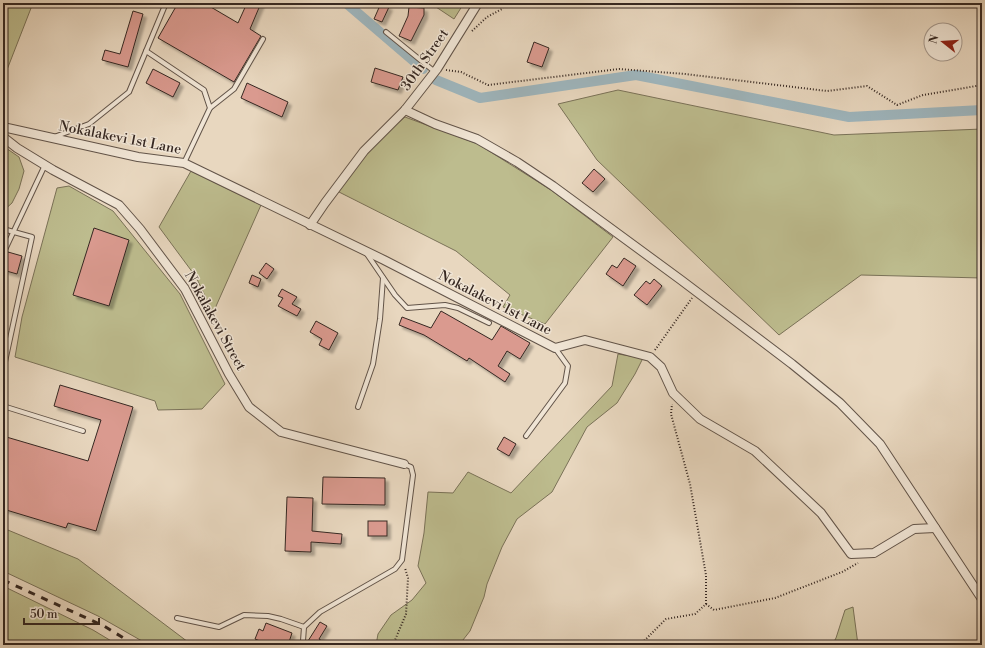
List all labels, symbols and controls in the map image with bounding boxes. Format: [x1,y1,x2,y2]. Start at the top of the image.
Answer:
north arrow [923,22,963,62]
street label: 30th Street [397,26,453,94]
text: N [926,33,942,46]
street label: Nokalakevi 1st Lane [57,117,183,159]
street label: Nokalakevi 1st Lane [435,267,555,339]
street label: Nokalakevi Street [180,268,250,374]
scale bar [24,600,99,626]
text: 50 m [30,607,58,622]

